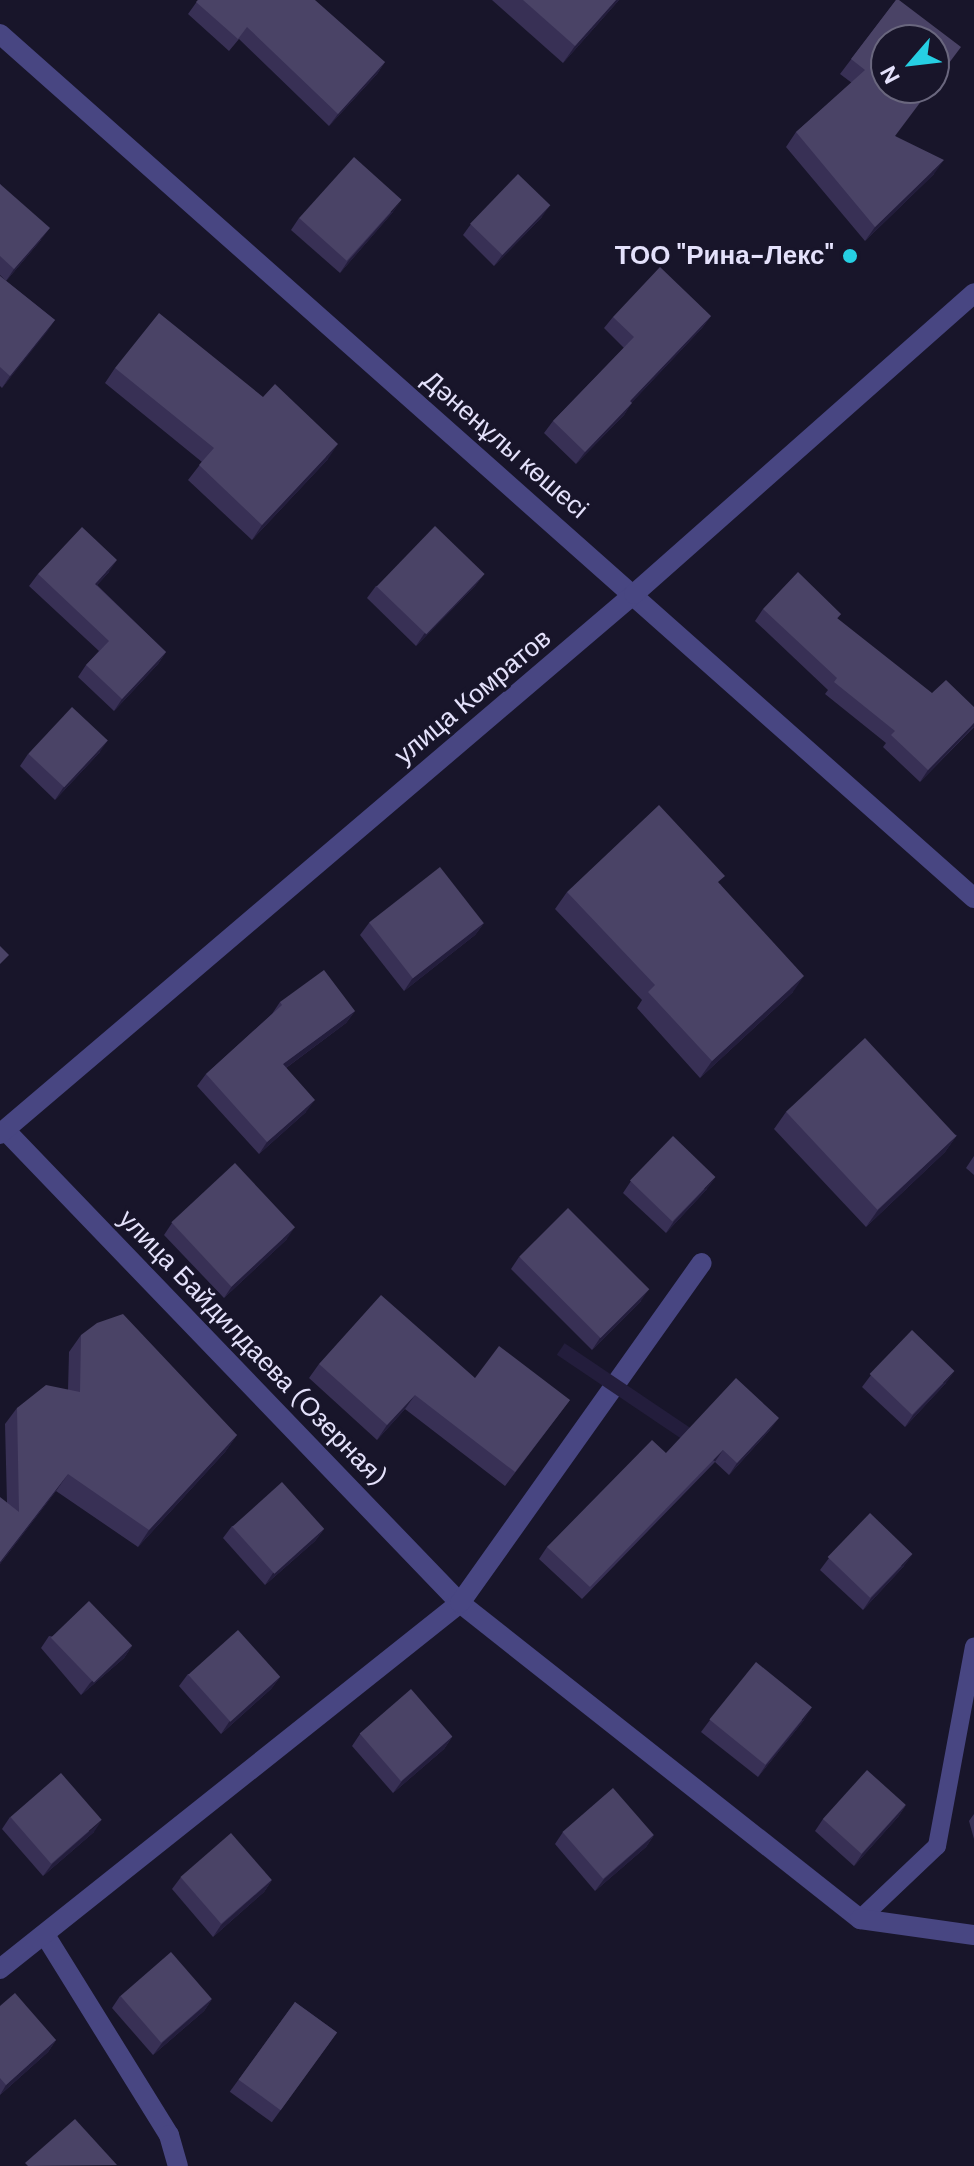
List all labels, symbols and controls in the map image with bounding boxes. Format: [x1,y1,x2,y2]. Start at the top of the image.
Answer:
north arrow [870,24,950,104]
text: N [874,61,907,88]
place label: ТОО "Рина-Лекс" [615,240,834,272]
marker: ТОО "Рина-Лекс" [841,247,859,265]
street label: Дәненұлы көшесі [416,365,594,525]
street label: улица Комратов [389,623,557,771]
street label: улица Байдилдаева (Озерная) [112,1204,392,1492]

